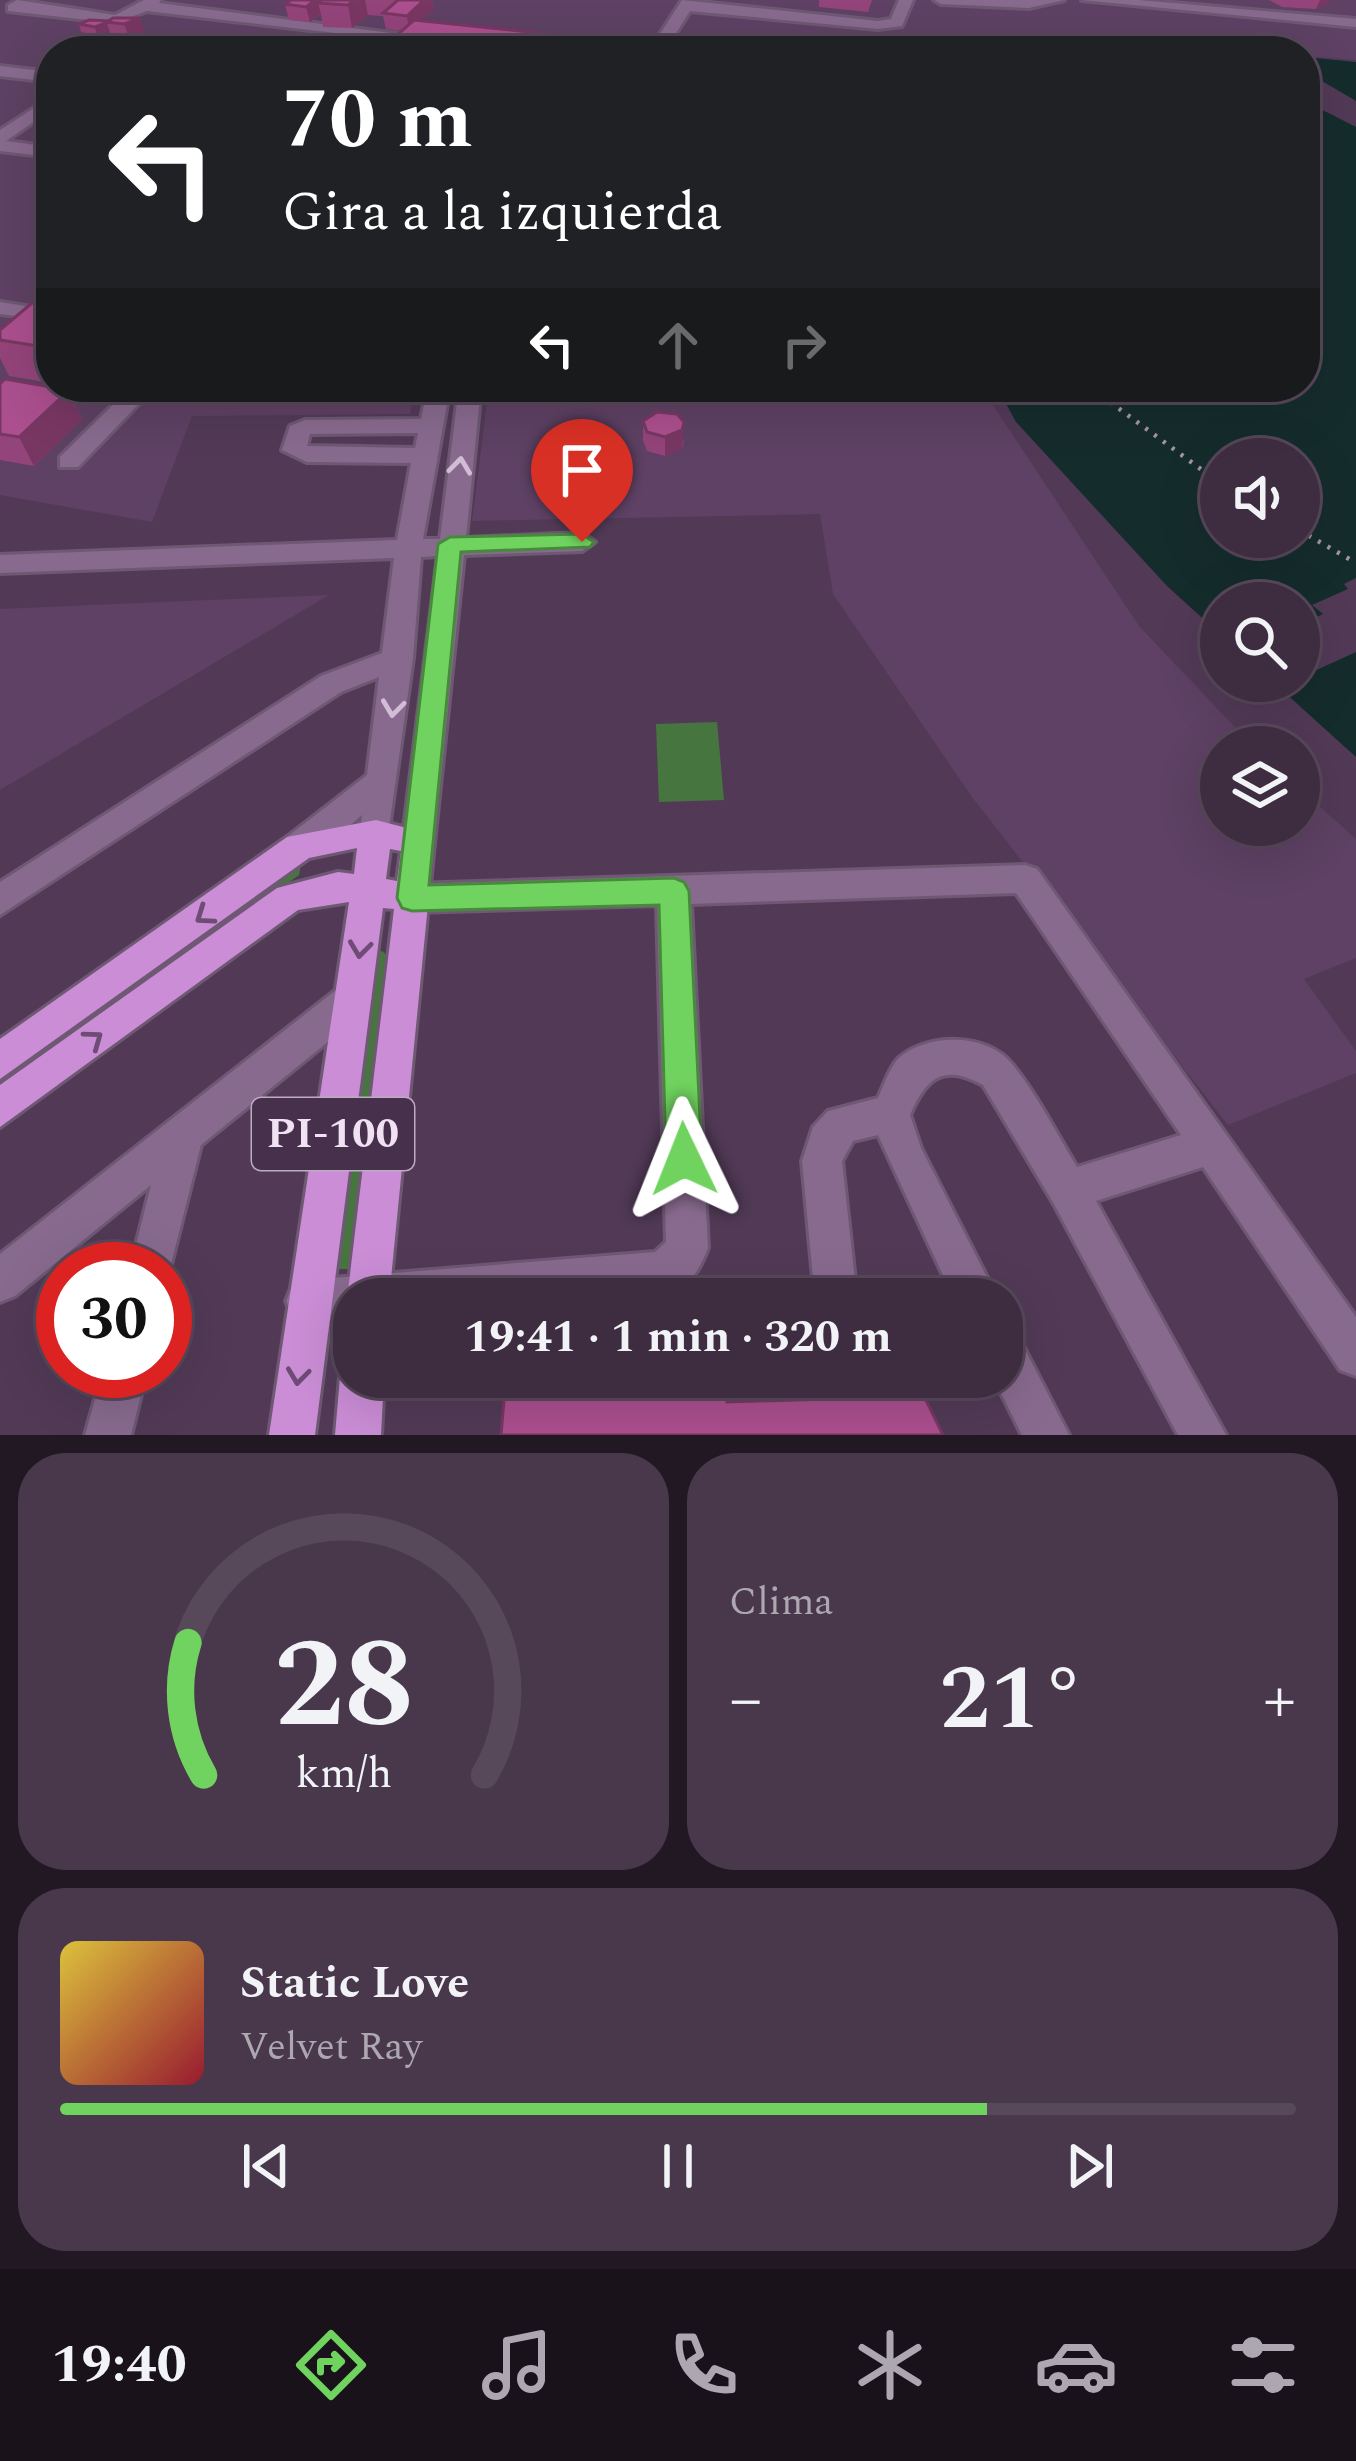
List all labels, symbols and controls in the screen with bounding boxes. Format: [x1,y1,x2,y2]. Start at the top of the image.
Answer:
text: 70 m [282,57,473,185]
icon: left [84,84,240,240]
text: Gira a la izquierda [282,172,722,254]
icon: left [519,312,585,378]
icon: ahead [645,312,711,378]
icon: right [771,312,837,378]
pin [531,419,633,542]
icon: arrive [549,437,615,503]
map controls [1200,438,1320,846]
button: sound [1200,438,1320,558]
one-way arrow [446,456,472,476]
button: search [1200,582,1320,702]
one-way arrow [380,698,406,717]
button: layers [1200,726,1320,846]
one-way arrow [195,902,217,924]
one-way arrow [348,939,374,959]
one-way arrow [81,1032,102,1054]
position arrow [621,1096,747,1222]
road number: PI-100 [252,1098,414,1170]
speed limit sign: 30 [36,1242,192,1398]
text: 19:41 · 1 min · 320 m [464,1303,892,1372]
one-way arrow [286,1367,312,1386]
text: Clima [729,1573,833,1632]
text: 28 [273,1592,414,1782]
text: 21° [940,1632,1085,1769]
text: − [729,1650,762,1751]
text: + [1263,1650,1296,1751]
text: km/h [295,1741,392,1806]
text: Static Love [240,1949,469,2018]
text: Velvet Ray [240,2018,422,2077]
icon: previous [233,2133,299,2199]
icon: pause [645,2133,711,2199]
icon: next [1057,2133,1123,2199]
icon: directions [289,2323,373,2407]
icon: music [475,2323,559,2407]
icon: phone [662,2323,746,2407]
icon: climate [848,2323,932,2407]
icon: car [1034,2323,1118,2407]
icon: filters [1221,2323,1305,2407]
text: 19:40 [51,2324,187,2406]

